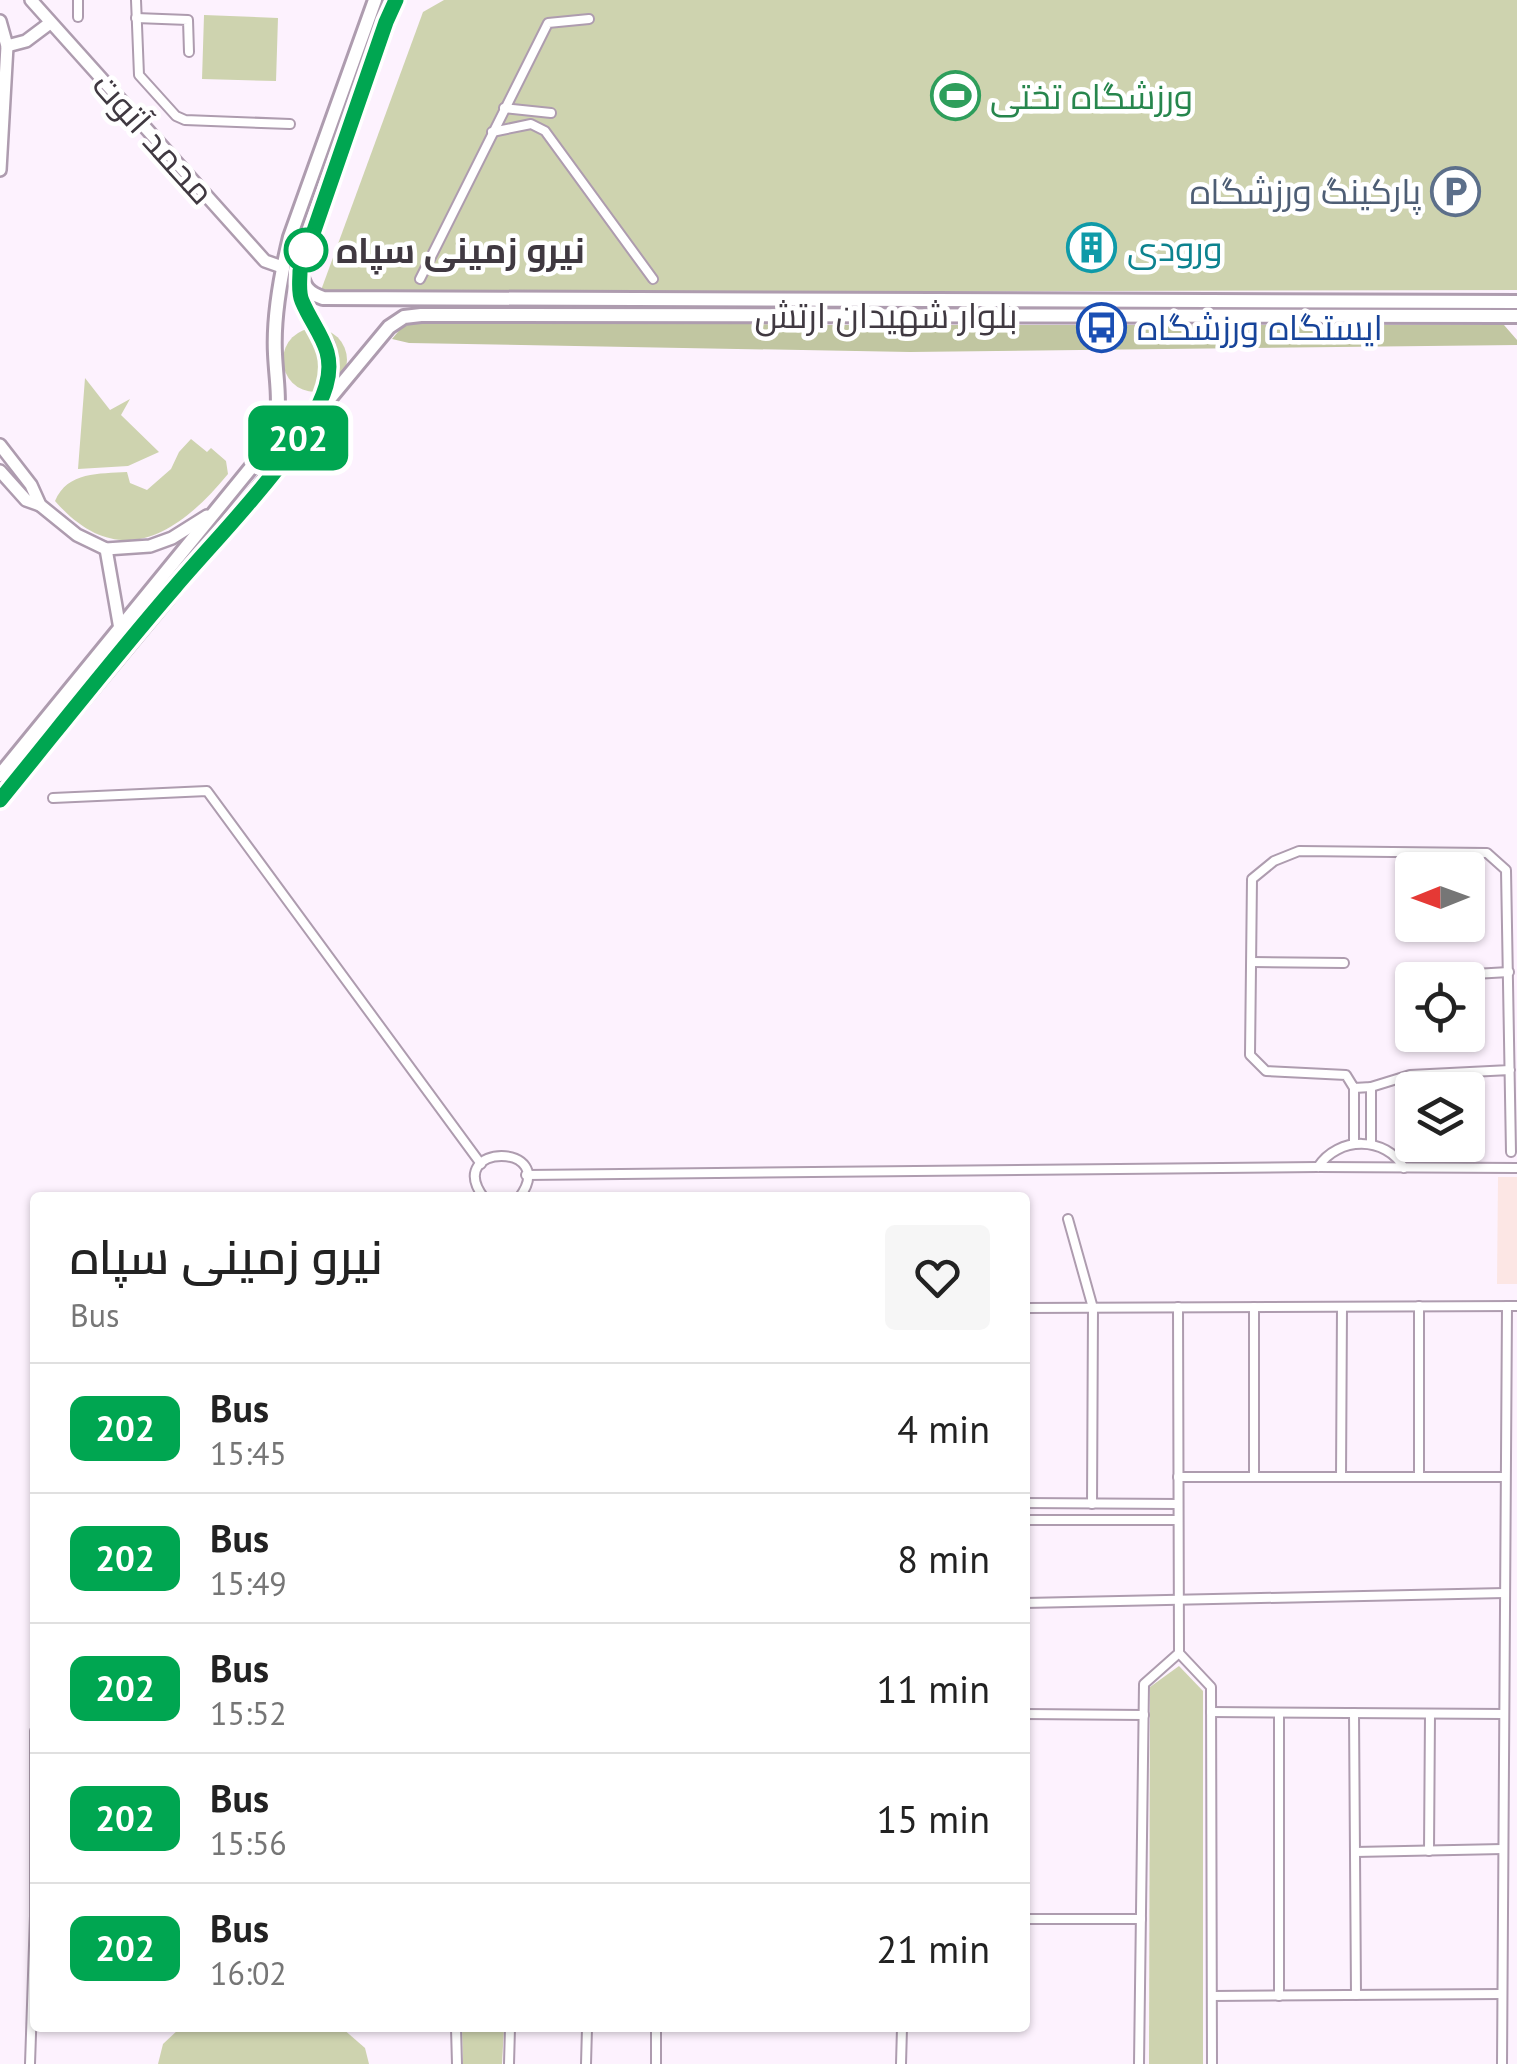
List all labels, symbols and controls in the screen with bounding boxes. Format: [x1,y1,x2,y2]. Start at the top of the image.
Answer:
street label: محمد آتوت [83,62,225,214]
sports icon: ورزشگاه تختی [929,70,981,122]
place label: ورزشگاه تختی [990,73,1193,119]
parking icon: پارکینگ ورزشگاه [1430,165,1482,217]
place label: پارکینگ ورزشگاه [1190,168,1421,215]
building icon: ورودی [1066,222,1118,274]
place label: ورودی [1127,225,1223,271]
place label: نیرو زمینی سپاه [336,227,585,275]
marker: نیرو زمینی سپاه [285,229,327,271]
street label: بلوار شهیدان ارتش [754,292,1018,338]
bus stop icon: ایستگاه ورزشگاه [1076,301,1128,353]
place label: ایستگاه ورزشگاه [1137,304,1383,350]
line badge: 202 [240,406,356,470]
text: 202 [268,415,328,461]
north arrow [1395,852,1485,942]
map controls [1395,852,1485,1162]
button: locate [1395,962,1485,1052]
button: layers [1395,1072,1485,1162]
text: نیرو زمینی سپاه [70,1225,383,1287]
button: heart [885,1225,990,1330]
text: Bus [70,1294,119,1336]
text: Bus [210,1383,269,1432]
text: 4 min [897,1404,990,1453]
text: 202 [95,1405,155,1451]
text: 15:45 [210,1432,287,1474]
text: Bus [210,1513,269,1562]
text: 8 min [897,1534,990,1583]
text: 202 [95,1535,155,1581]
text: 15:49 [210,1562,287,1604]
text: Bus [210,1643,269,1692]
text: 11 min [877,1664,990,1713]
text: 202 [95,1665,155,1711]
text: 15:52 [210,1692,287,1734]
text: Bus [210,1773,269,1822]
text: 15 min [877,1794,990,1843]
text: 202 [95,1795,155,1841]
text: 15:56 [210,1822,287,1864]
text: Bus [210,1903,269,1952]
text: 21 min [877,1924,990,1973]
text: 202 [95,1925,155,1971]
text: 16:02 [210,1952,287,1994]

